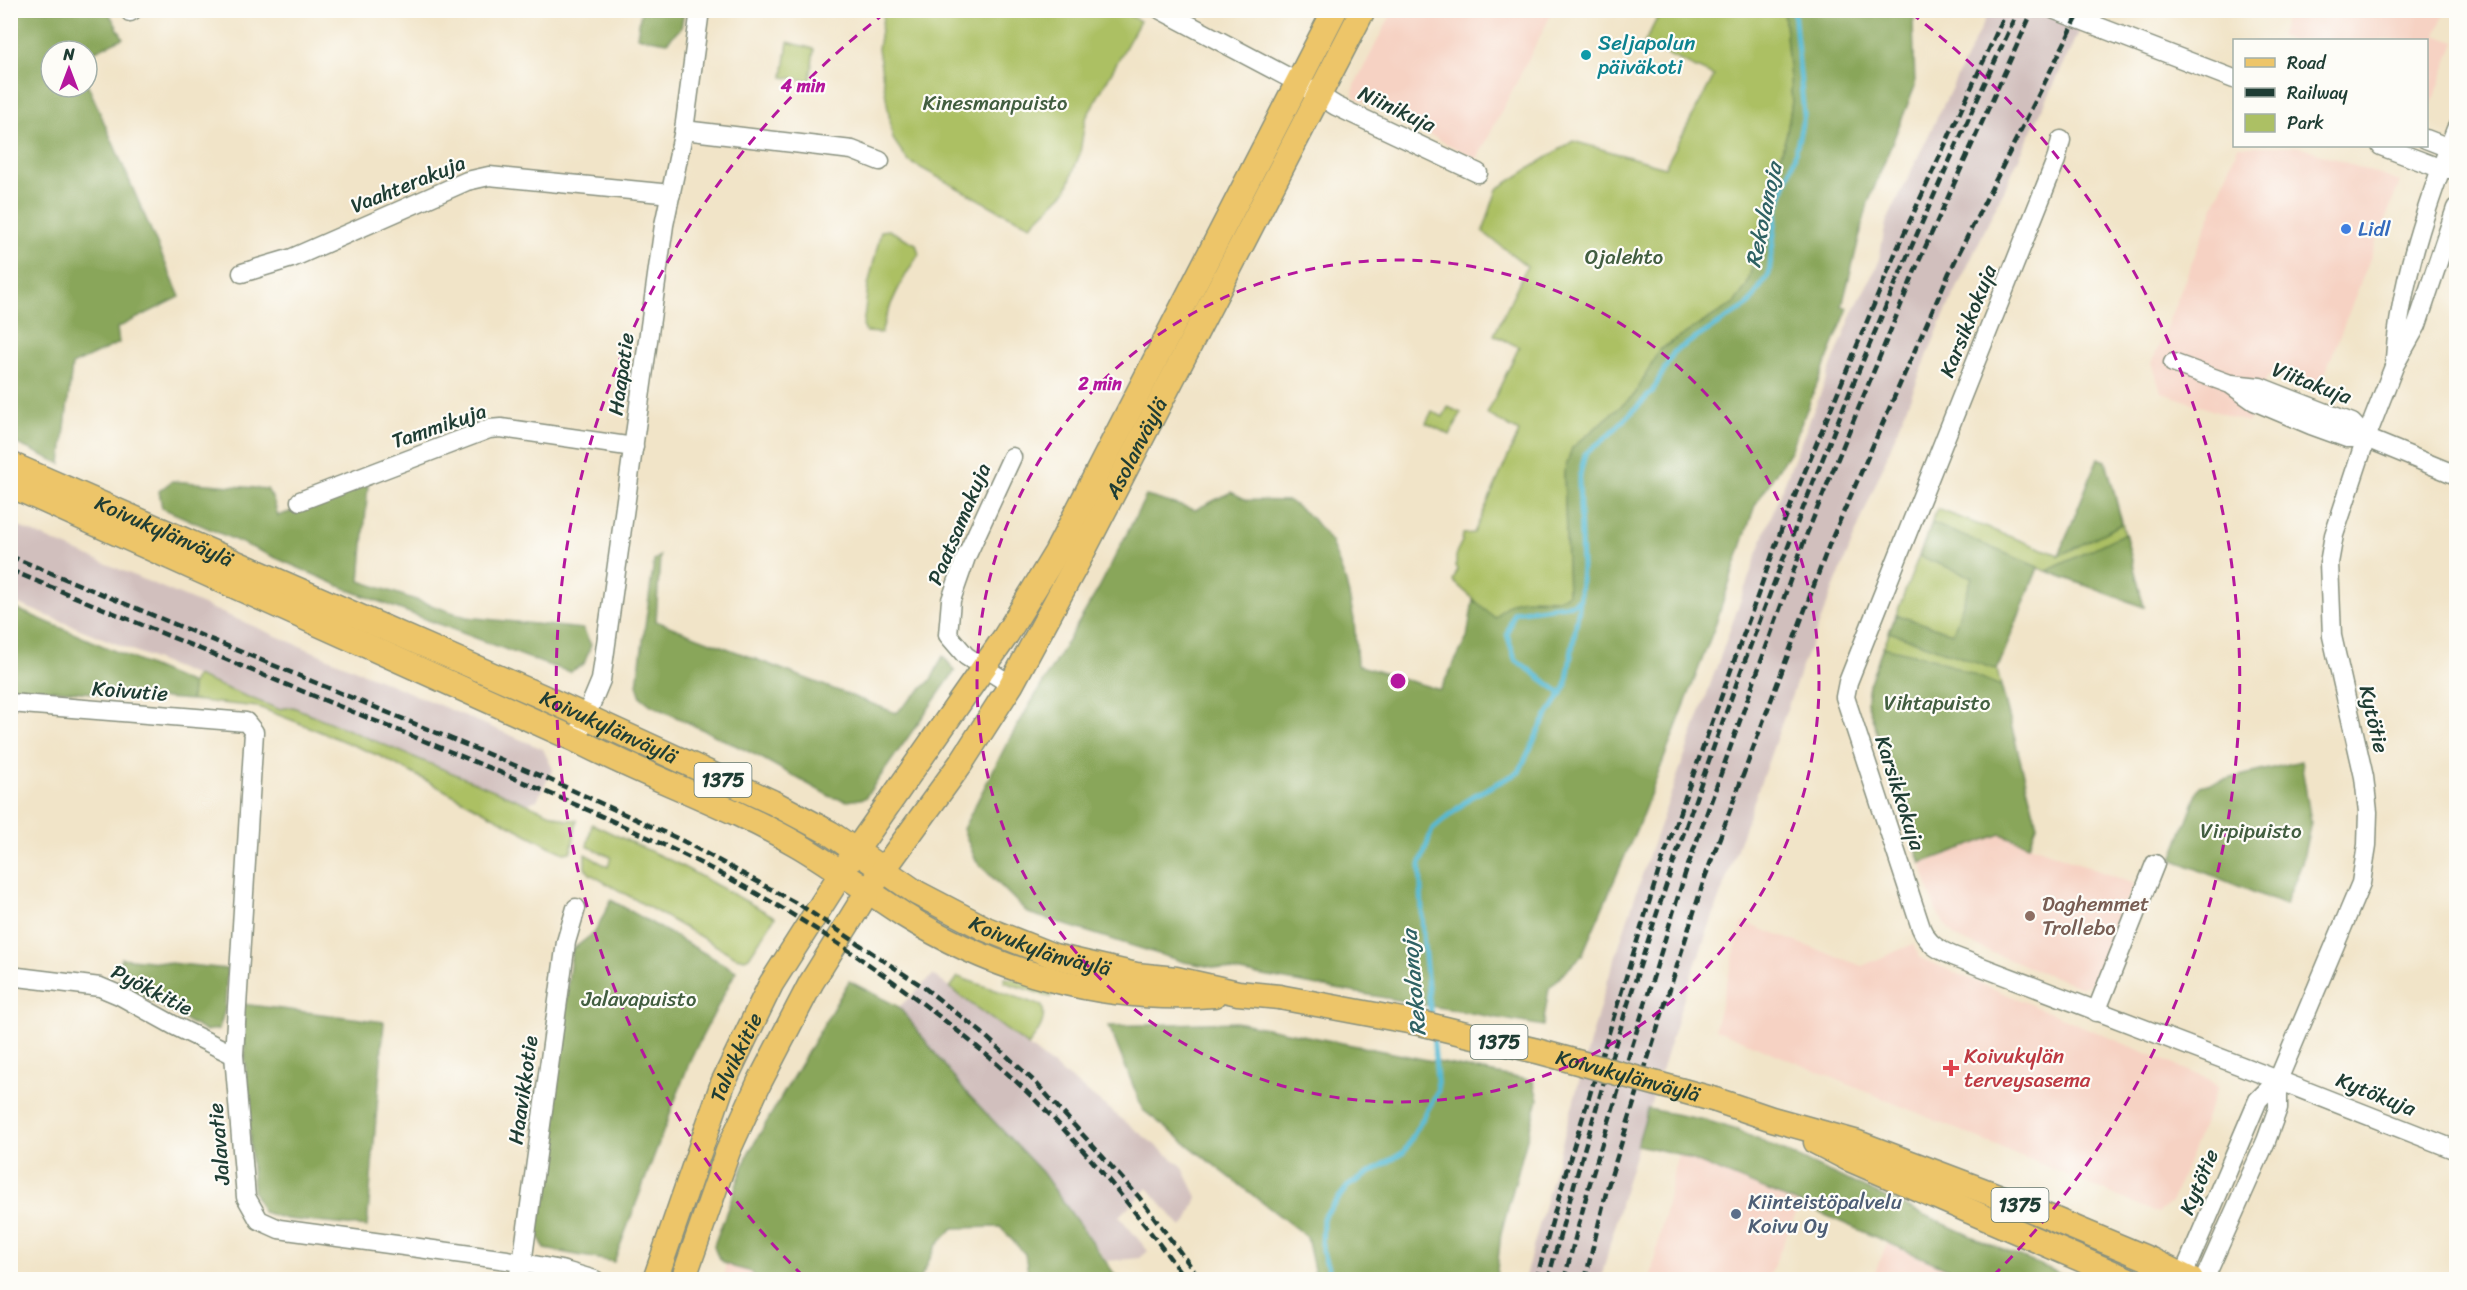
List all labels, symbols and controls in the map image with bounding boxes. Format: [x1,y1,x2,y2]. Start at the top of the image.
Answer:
place label: Seljapolun päiväkoti [1597,24,1695,86]
north arrow [39,39,99,99]
legend [2233,39,2428,147]
text: N [62,40,75,69]
text: Road [2287,47,2327,79]
marker: Seljapolun päiväkoti [1579,48,1593,62]
text: 4 min [780,70,826,102]
street label: Niinikuja [1352,74,1443,144]
text: Railway [2287,77,2349,109]
park label: Kinesmanpuisto [923,84,1067,122]
text: Park [2287,107,2324,139]
street label: Vaahterakuja [345,143,472,224]
water label: Rekolanoja [1733,156,1794,271]
place label: Lidl [2358,210,2392,248]
marker: Lidl [2339,222,2353,236]
park label: Ojalehto [1585,238,1663,276]
street label: Karsikkokuja [1928,258,2008,383]
street label: Haapatie [596,330,646,418]
street label: Viitakuja [2267,350,2358,416]
text: 2 min [1077,368,1122,400]
street label: Asolanväylä [1094,389,1179,507]
street label: Tammikuja [386,392,492,460]
street label: Paatsamakuja [916,456,1002,591]
street label: Koivukylänväylä [89,484,241,579]
street label: Koivutie [91,669,169,713]
centre of rings [1388,671,1408,691]
street label: Koivukylänväylä [534,679,685,776]
street label: Kytötie [2348,681,2400,757]
park label: Vihtapuisto [1884,684,1991,722]
street label: Karsikkokuja [1864,730,1937,856]
road number: 1375 [694,763,752,797]
park label: Virpipuisto [2200,812,2302,850]
place label: Daghemmet Trollebo [2042,885,2149,947]
street label: Koivukylänväylä [962,904,1116,988]
marker: Daghemmet Trollebo [2023,909,2037,923]
water label: Rekolanoja [1389,925,1438,1038]
street label: Pyökkitie [104,953,200,1027]
park label: Jalavapuisto [581,980,696,1018]
street label: Talvikkitie [699,1006,774,1107]
road number: 1375 [1470,1025,1528,1059]
street label: Haavikkotie [497,1033,549,1147]
place label: Koivukylän terveysasema [1964,1037,2091,1099]
street label: Koivukylänväylä [1552,1038,1706,1114]
marker: Koivukylän terveysasema [1942,1059,1960,1077]
street label: Kytökuja [2330,1061,2422,1127]
street label: Jalavatie [196,1101,242,1188]
street label: Kytötie [2168,1143,2230,1221]
place label: Kiinteistöpalvelu Koivu Oy [1748,1183,1903,1245]
road number: 1375 [1992,1188,2048,1222]
marker: Kiinteistöpalvelu Koivu Oy [1729,1207,1743,1221]

